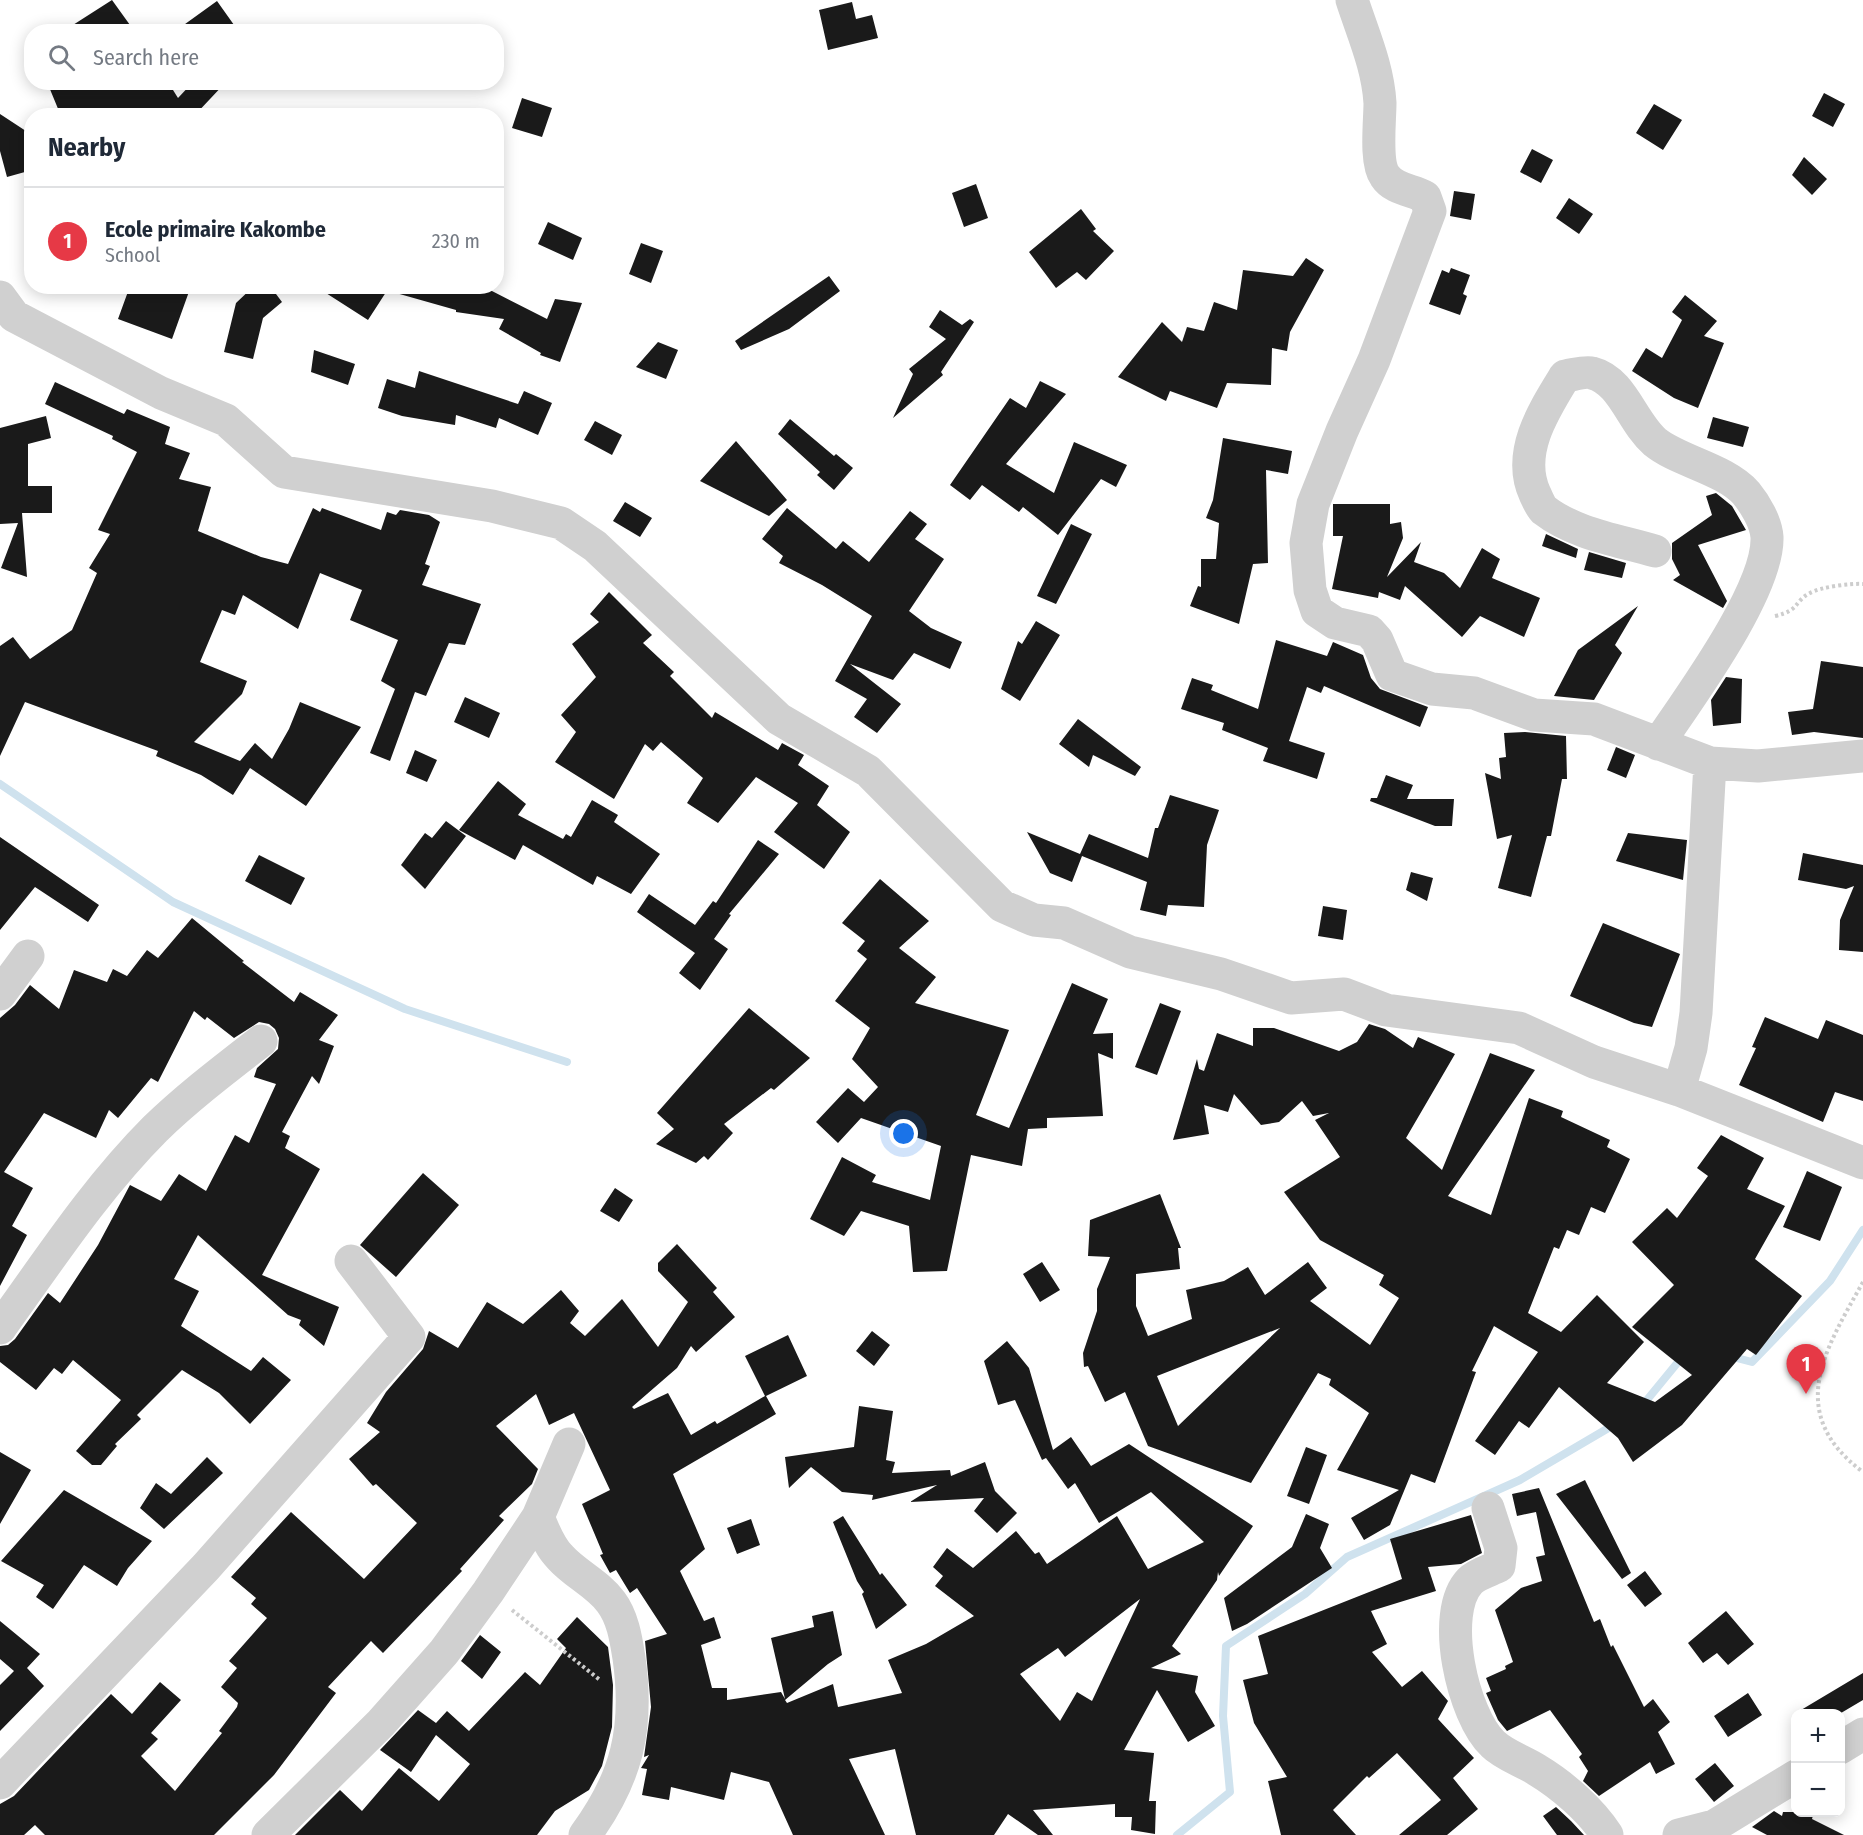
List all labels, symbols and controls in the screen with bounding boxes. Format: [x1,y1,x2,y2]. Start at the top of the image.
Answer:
search box [24,24,504,90]
icon: search [45,41,78,74]
text: Search here [93,44,199,71]
text: Nearby [48,132,125,163]
text: Ecole primaire Kakombe [105,216,326,243]
text: 1 [63,229,72,253]
text: 230 m [432,229,480,253]
text: School [105,243,160,267]
your location [889,1119,918,1148]
pin: 1 [1786,1344,1826,1394]
map controls [1791,1709,1845,1817]
button: + [1791,1709,1845,1763]
button: − [1791,1763,1845,1817]

